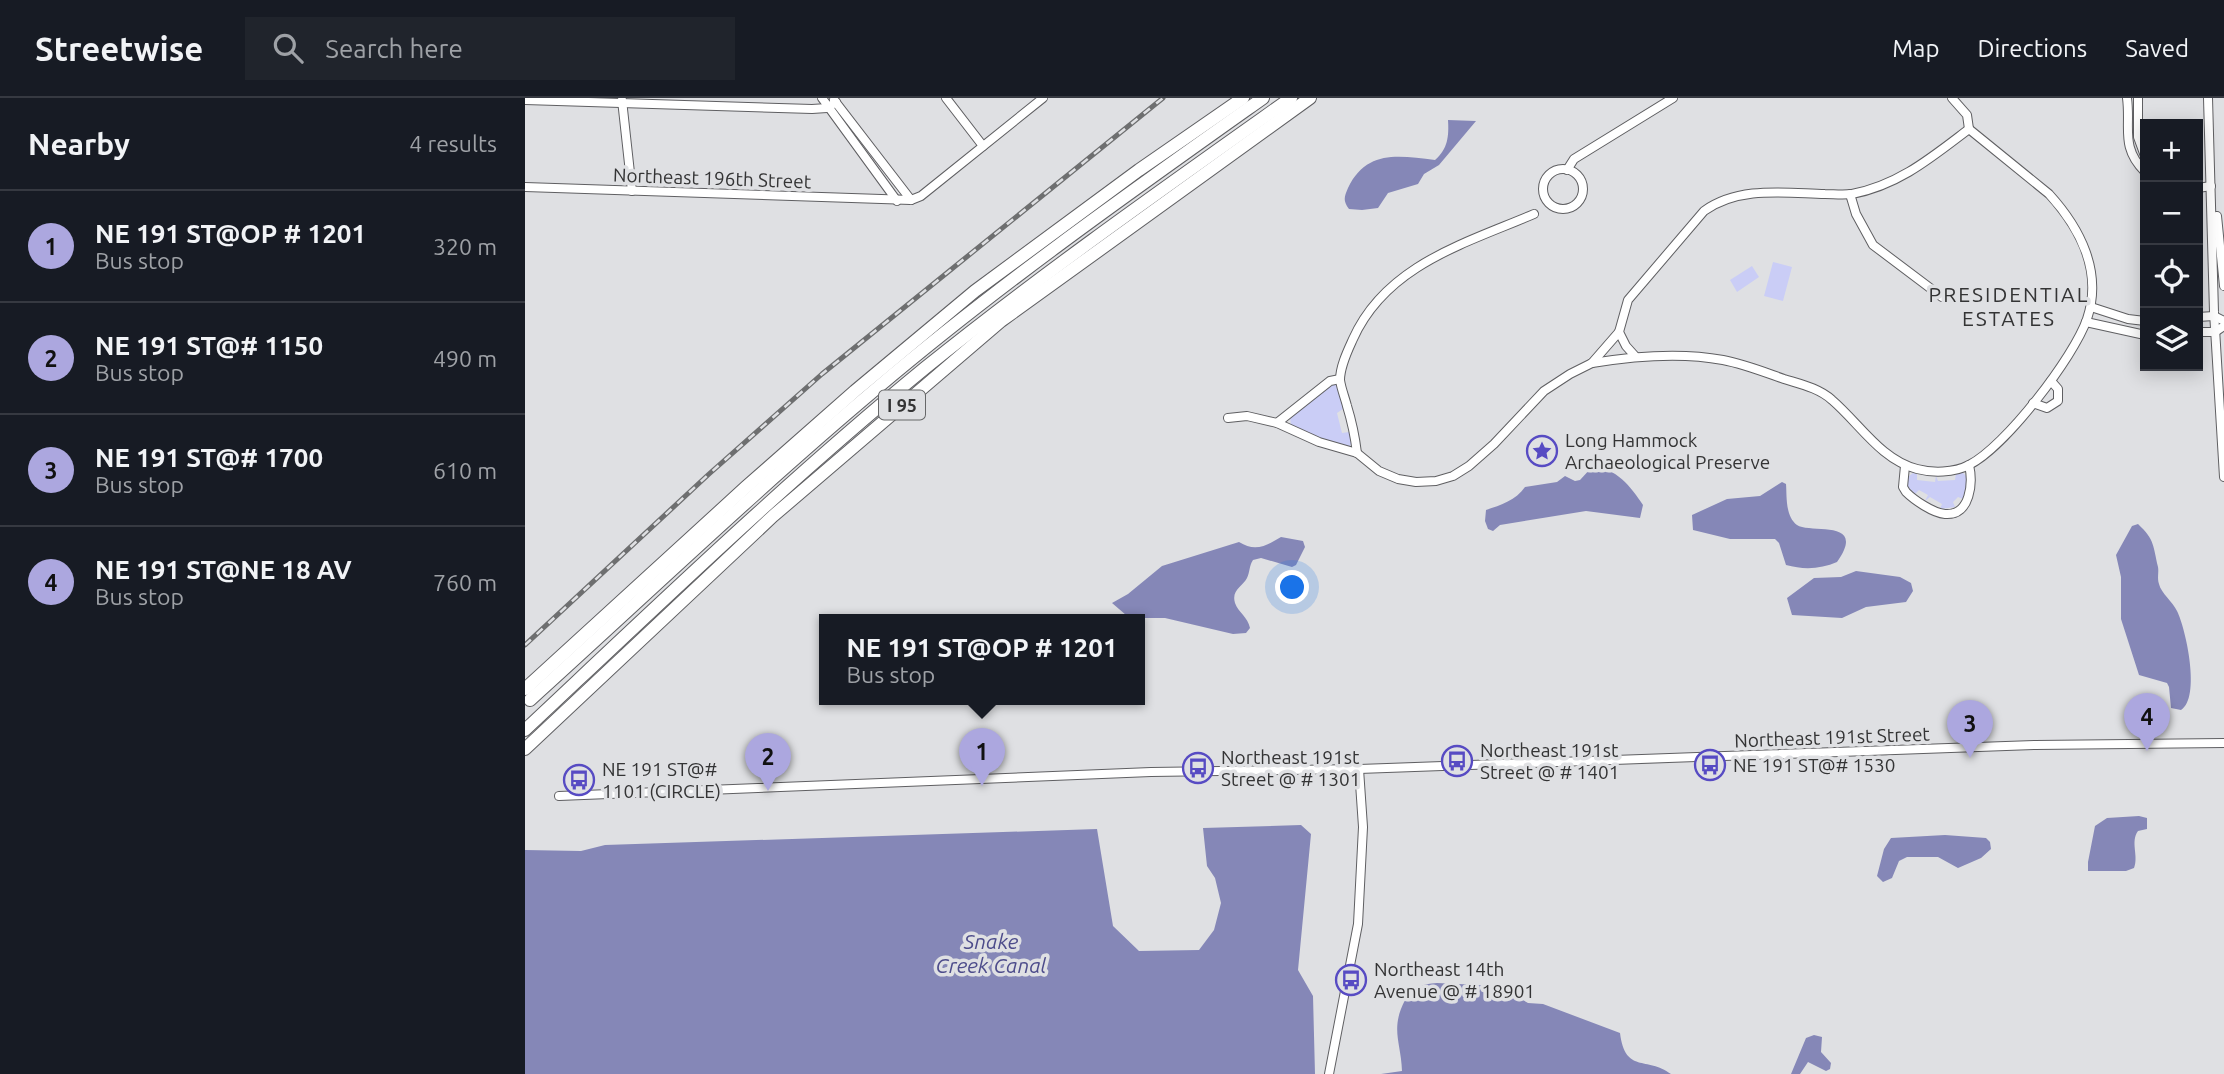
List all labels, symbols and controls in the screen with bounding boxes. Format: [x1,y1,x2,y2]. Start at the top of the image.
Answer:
search box [245,17,735,80]
icon: search [269,29,307,67]
text: Streetwise [35,30,203,67]
text: Search here [325,34,463,63]
text: Map [1892,35,1939,62]
text: Directions [1977,35,2087,62]
text: Saved [2125,35,2189,62]
map controls [2140,119,2203,371]
button: + [2140,119,2203,182]
text: Nearby [28,127,130,161]
text: 4 results [409,131,497,156]
street label: Northeast 196th Street [612,164,812,192]
button: − [2140,182,2203,245]
text: NE 191 ST@OP # 1201 [95,219,366,248]
text: 1 [45,234,57,259]
text: 320 m [433,234,497,259]
button: locate [2140,245,2203,308]
text: Bus stop [95,248,184,273]
district label: PRESIDENTIAL ESTATES [1929,282,2089,330]
button: layers [2140,308,2203,371]
text: NE 191 ST@# 1150 [95,331,323,360]
text: 2 [45,346,57,371]
text: 490 m [433,346,497,371]
text: Bus stop [95,360,184,385]
road number: I 95 [879,390,925,419]
place label: Long Hammock Archaeological Preserve [1565,429,1770,473]
place icon: Long Hammock Archaeological Preserve [1525,434,1559,468]
text: NE 191 ST@# 1700 [95,443,323,472]
text: 3 [45,458,57,483]
text: 610 m [433,458,497,483]
text: Bus stop [95,472,184,497]
text: NE 191 ST@NE 18 AV [95,555,352,584]
text: 4 [45,570,57,595]
text: 760 m [433,570,497,595]
your location [1275,570,1309,604]
text: Bus stop [95,584,184,609]
popup [819,614,1145,705]
text: NE 191 ST@OP # 1201 [846,633,1118,662]
text: Bus stop [846,662,935,687]
pin: 4 [2124,693,2170,751]
pin: 3 [1947,700,1993,758]
street label: Northeast 191st Street [1734,723,1931,751]
pin: 1 [959,728,1005,786]
pin: 2 [745,733,791,791]
place label: Northeast 191st Street @ # 1401 [1480,739,1619,783]
bus stop icon: Northeast 191st Street @ # 1401 [1440,744,1474,778]
place label: Northeast 191st Street @ # 1301 [1221,746,1360,790]
bus stop icon: NE 191 ST@# 1530 [1693,748,1727,782]
bus stop icon: Northeast 191st Street @ # 1301 [1181,751,1215,785]
place label: NE 191 ST@# 1530 [1733,754,1895,776]
place label: NE 191 ST@# 1101 (CIRCLE) [602,758,721,802]
bus stop icon: NE 191 ST@# 1101 (CIRCLE) [562,763,596,797]
water label: Snake Creek Canal [936,929,1046,977]
place label: Northeast 14th Avenue @ # 18901 [1374,958,1535,1002]
bus stop icon: Northeast 14th Avenue @ # 18901 [1334,963,1368,997]

